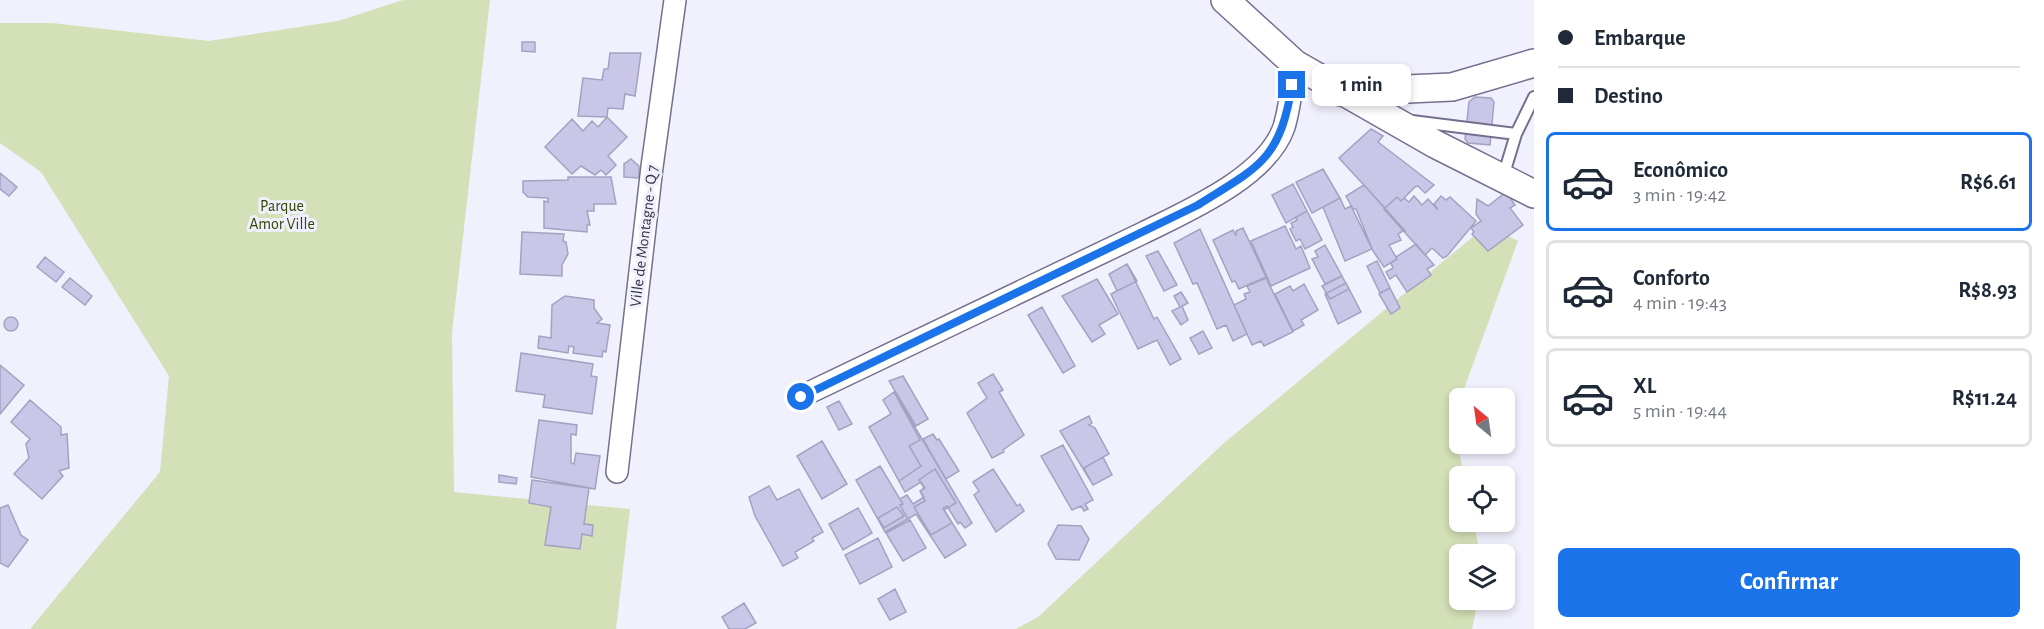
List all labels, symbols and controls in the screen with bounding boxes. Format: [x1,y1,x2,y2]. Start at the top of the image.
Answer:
text: Embarque [1594,27,1686,49]
callout: 1 min [1313,64,1412,106]
route end [1278,71,1305,98]
text: 1 min [1340,75,1383,95]
text: Destino [1594,85,1663,107]
icon: car [1561,155,1615,209]
text: Econômico [1633,159,1728,181]
street label: Ville de Montagne - Q 7 [627,164,662,308]
text: R$6.61 [1960,171,2017,193]
text: 3 min · 19:42 [1633,185,1726,205]
park label: Parque Amor Ville [249,198,315,232]
icon: car [1561,263,1615,317]
text: Conforto [1633,267,1710,289]
text: R$8.93 [1958,279,2017,301]
text: 4 min · 19:43 [1633,293,1727,313]
icon: car [1561,371,1615,425]
text: XL [1633,375,1656,397]
route start [787,383,814,410]
text: R$11.24 [1952,387,2017,409]
north arrow [1449,388,1515,454]
map controls [1449,388,1515,610]
text: 5 min · 19:44 [1633,401,1727,421]
button: locate [1449,466,1515,532]
button: layers [1449,544,1515,610]
button: Confirmar [1558,548,2020,617]

